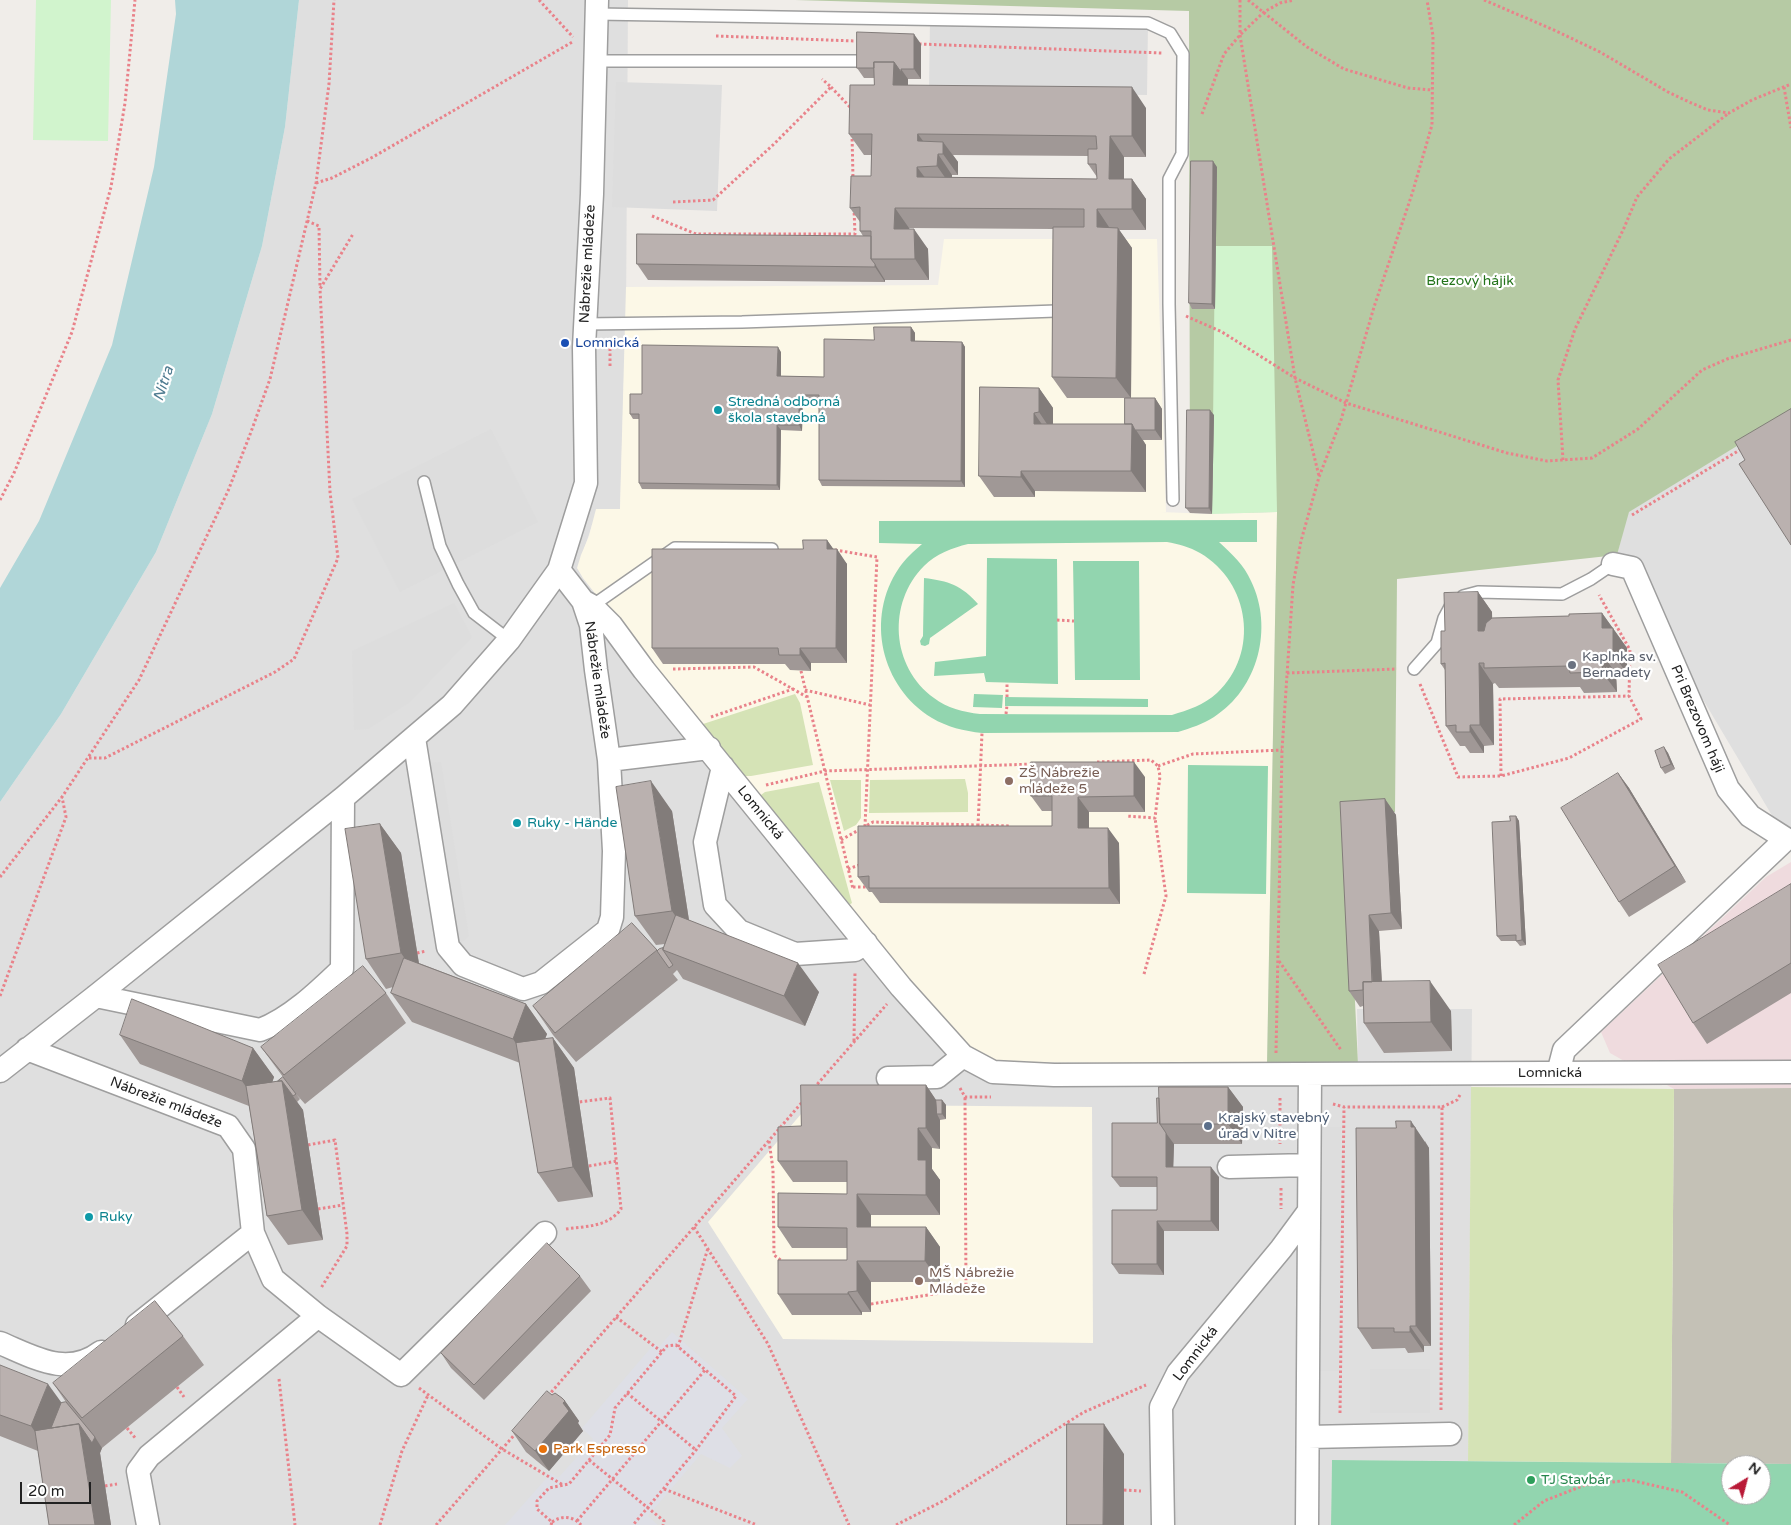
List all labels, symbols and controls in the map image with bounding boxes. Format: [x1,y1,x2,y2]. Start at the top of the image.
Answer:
street label: Nábrežie mládeže [577,204,599,324]
park label: Brezový hájik [1426,273,1514,289]
place label: Lomnická [575,335,639,351]
marker: Lomnická [559,337,571,349]
water label: Nitra [150,364,178,404]
place label: Stredná odborná škola stavebná [728,394,840,427]
marker: Stredná odborná škola stavebná [712,404,724,416]
street label: Nábrežie mládeže [580,620,614,740]
place label: Kaplnka sv. Bernadety [1582,649,1656,682]
marker: Kaplnka sv. Bernadety [1566,659,1578,671]
street label: Pri Brezovom háji [1667,663,1727,775]
place label: ZŠ Nábrežie mládeže 5 [1019,765,1100,798]
marker: ZŠ Nábrežie mládeže 5 [1003,775,1015,787]
street label: Lomnická [733,783,787,843]
place label: Ruky - Hände [527,815,617,831]
marker: Ruky - Hände [511,817,523,829]
street label: Lomnická [1518,1065,1582,1081]
street label: Nábrežie mládeže [107,1074,225,1132]
place label: Krajský stavebný úrad v Nitre [1218,1110,1329,1142]
marker: Krajský stavebný úrad v Nitre [1202,1120,1214,1132]
place label: Ruky [99,1209,133,1225]
marker: Ruky [83,1211,95,1223]
place label: MŠ Nábrežie Mládeže [929,1265,1014,1298]
marker: MŠ Nábrežie Mládeže [913,1275,925,1287]
street label: Lomnická [1170,1323,1222,1385]
place label: Park Espresso [553,1441,646,1457]
marker: Park Espresso [537,1443,549,1455]
north arrow [1721,1455,1771,1505]
text: N [1745,1458,1764,1479]
scale bar [22,1472,94,1504]
place label: TJ Stavbár [1541,1472,1611,1488]
marker: TJ Stavbár [1525,1474,1537,1486]
text: 20 m [28,1482,65,1500]

